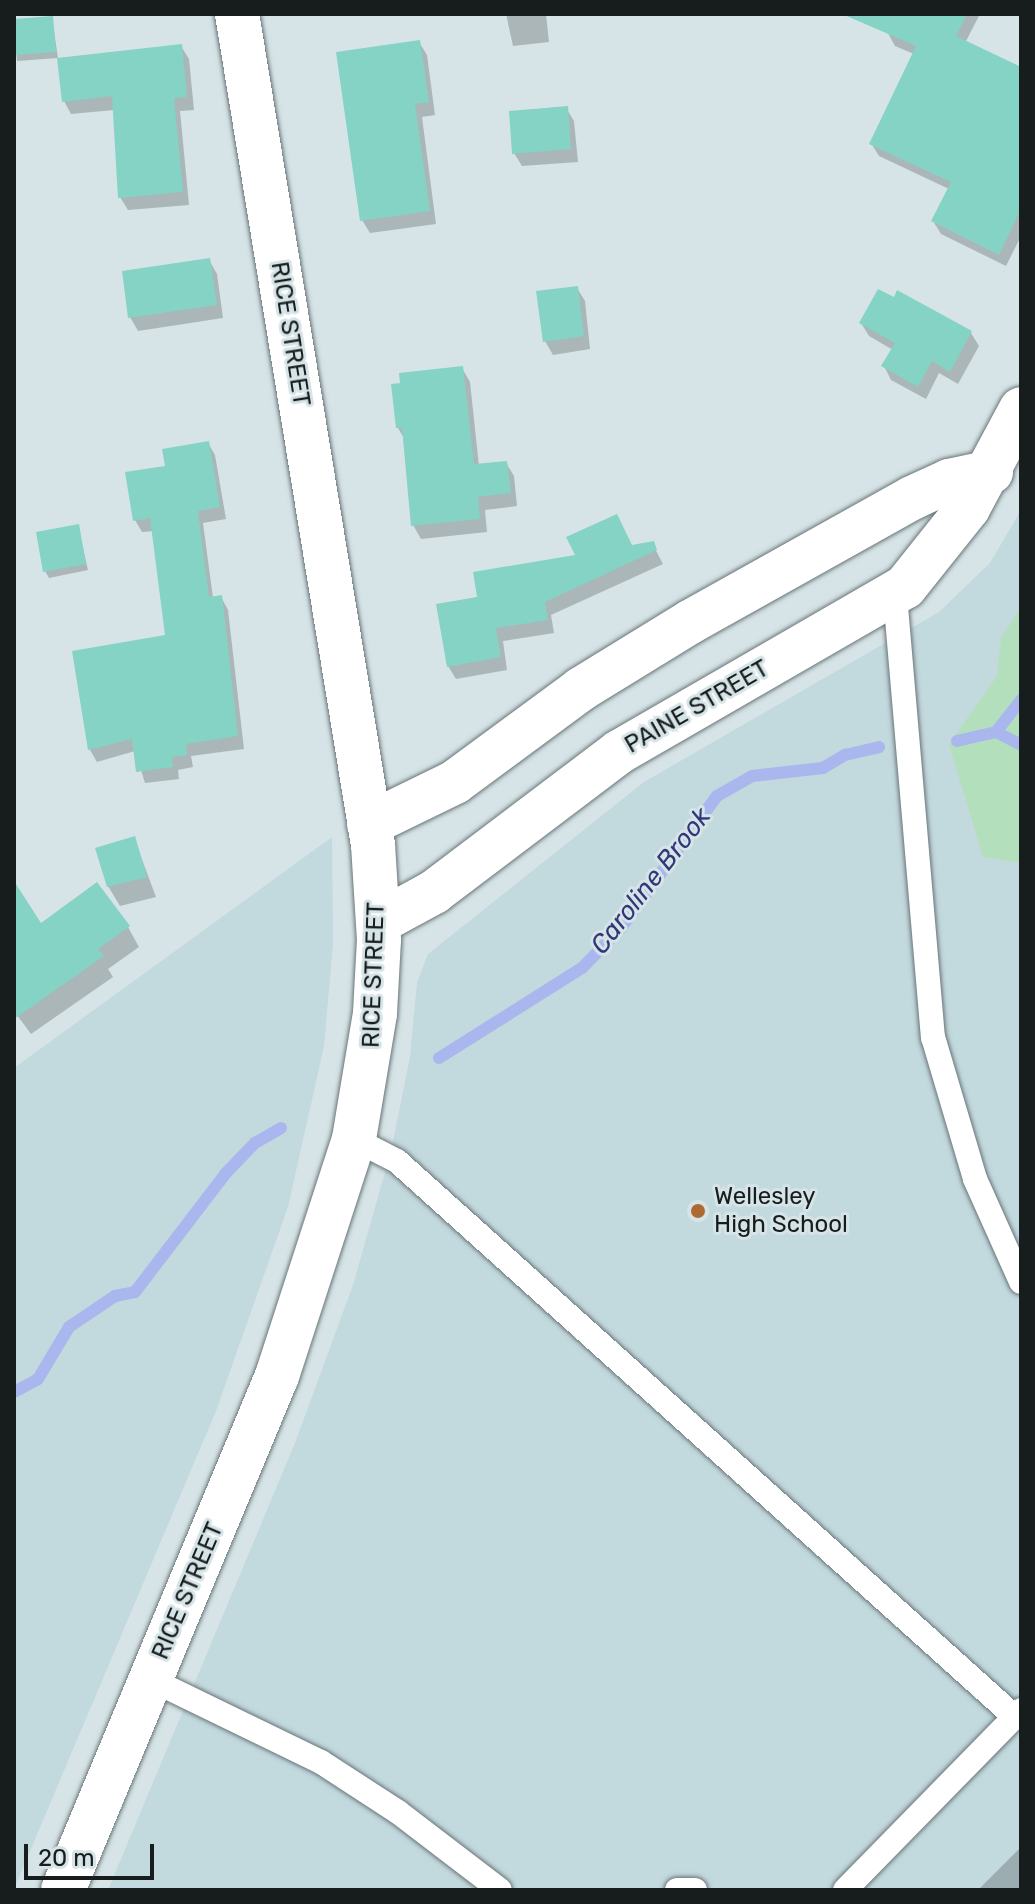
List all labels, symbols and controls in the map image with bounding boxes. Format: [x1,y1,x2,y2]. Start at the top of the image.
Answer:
street label: RICE STREET [264,260,316,408]
street label: PAINE STREET [620,654,774,760]
water label: Caroline Brook [584,802,718,960]
street label: RICE STREET [357,902,391,1048]
place label: Wellesley High School [714,1183,848,1239]
marker: Wellesley High School [689,1202,707,1220]
street label: RICE STREET [146,1518,230,1664]
scale bar [28,1828,158,1878]
text: 20 m [38,1844,95,1872]

